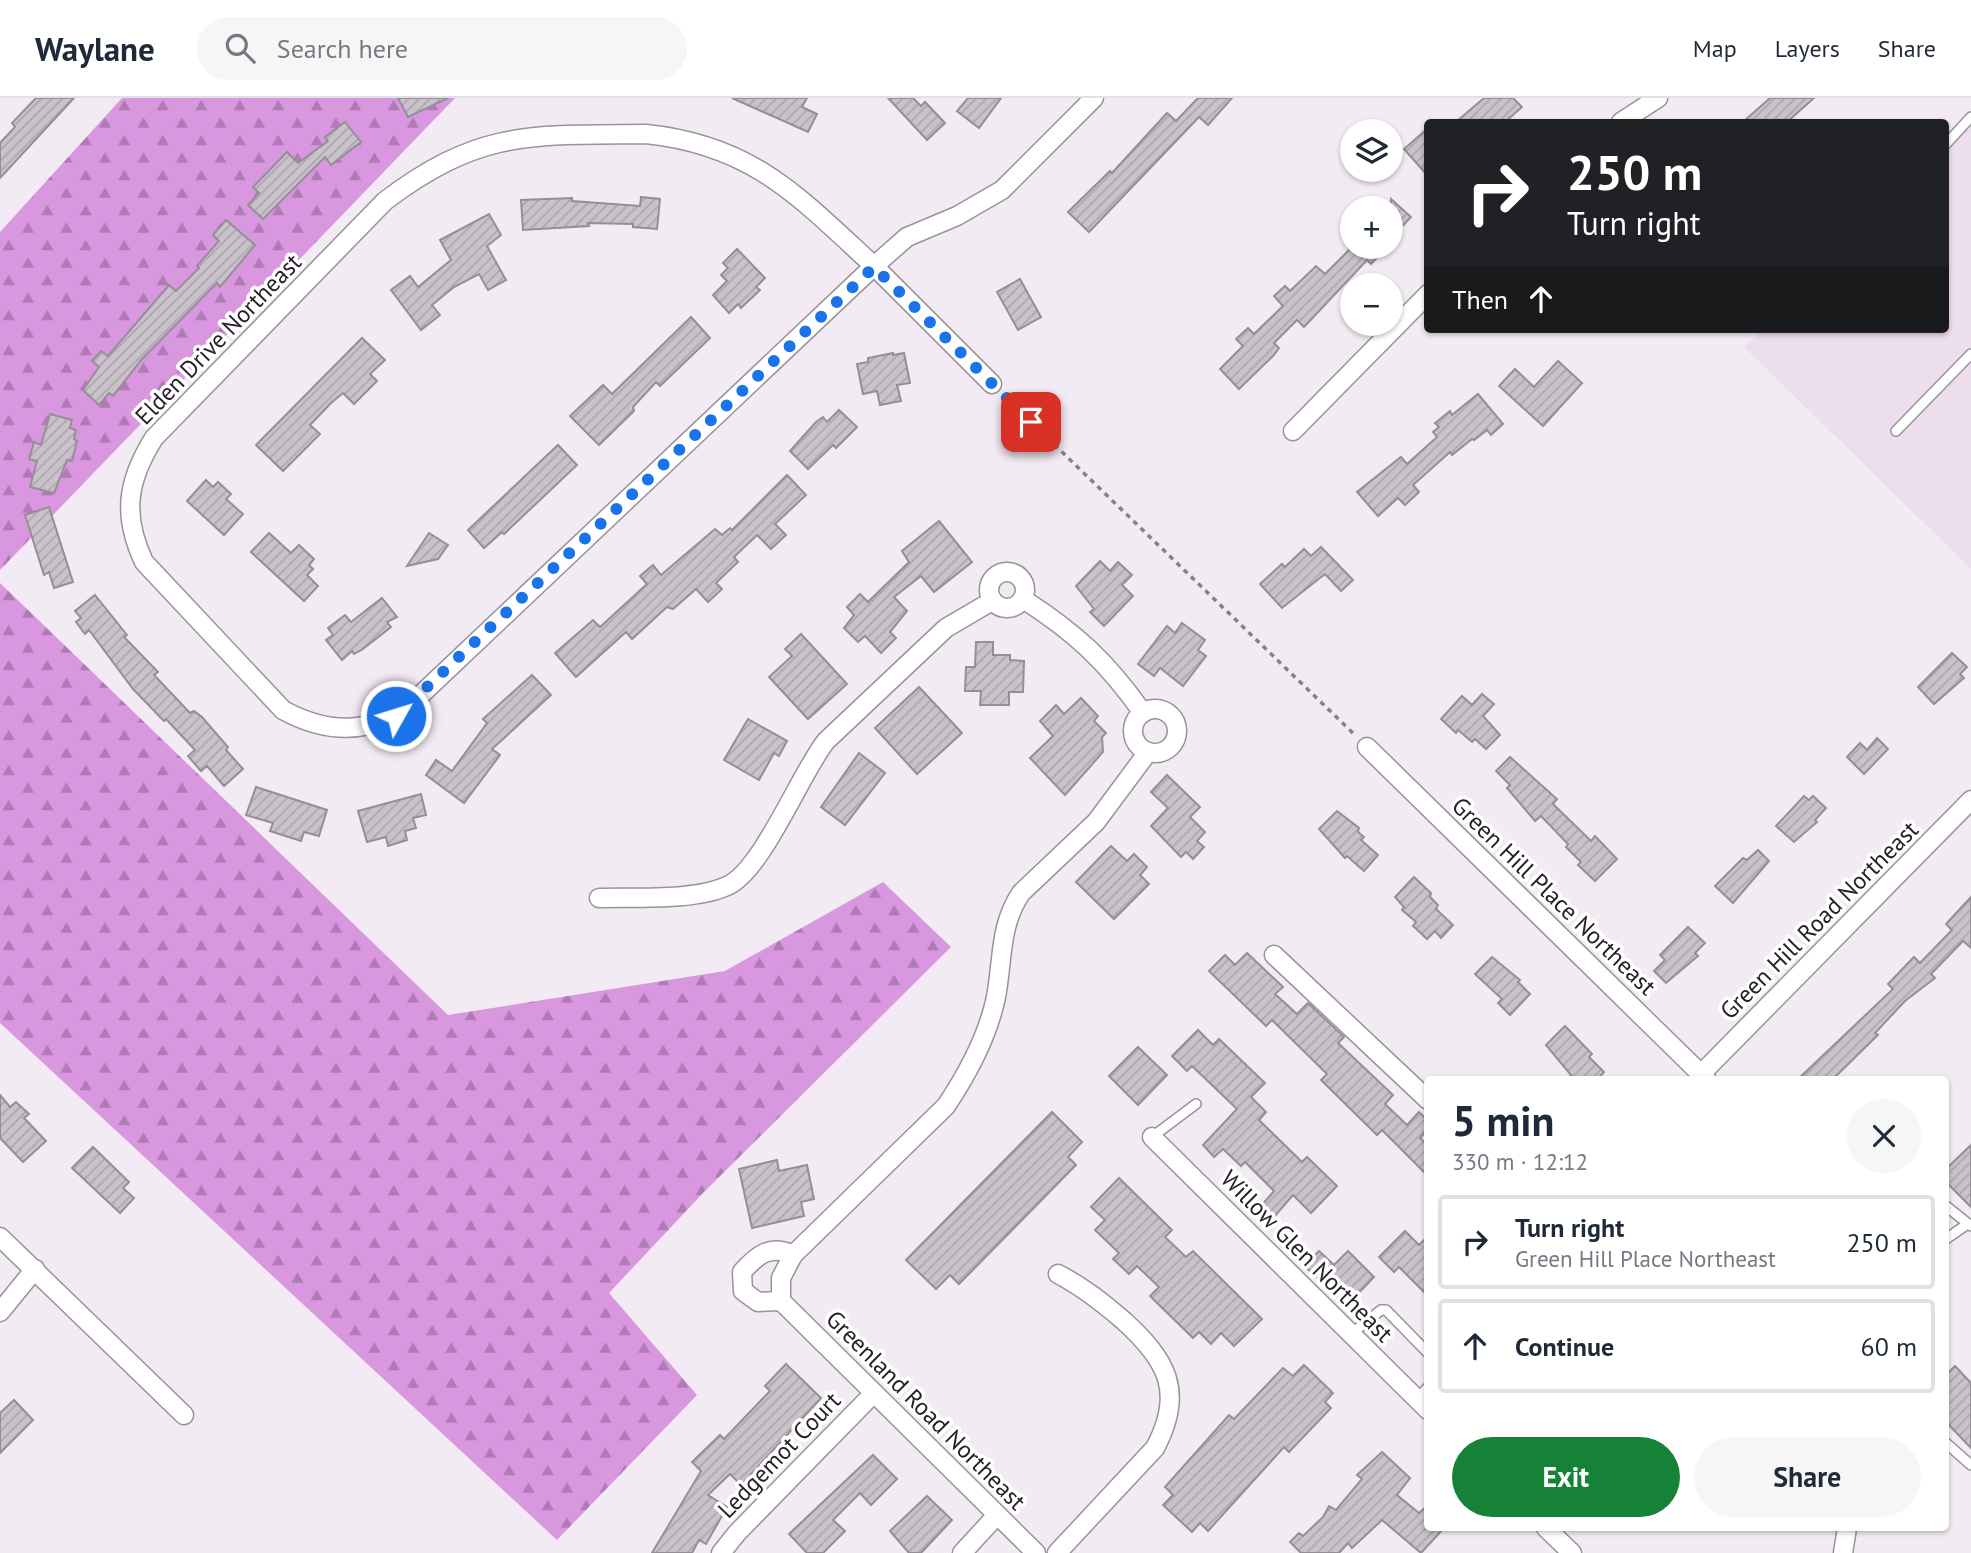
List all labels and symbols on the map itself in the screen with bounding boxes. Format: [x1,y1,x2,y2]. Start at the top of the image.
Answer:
street label: Elden Drive Northeast [128,247,308,431]
pin [1001,392,1061,452]
position arrow [359,679,433,753]
street label: Green Hill Place Northeast [1445,790,1663,1002]
street label: Green Hill Road Northeast [1713,814,1925,1026]
street label: Willow Glen Northeast [1214,1163,1400,1349]
street label: Greenland Road Northeast [820,1304,1032,1516]
street label: Ledgemot Court [711,1385,847,1525]

